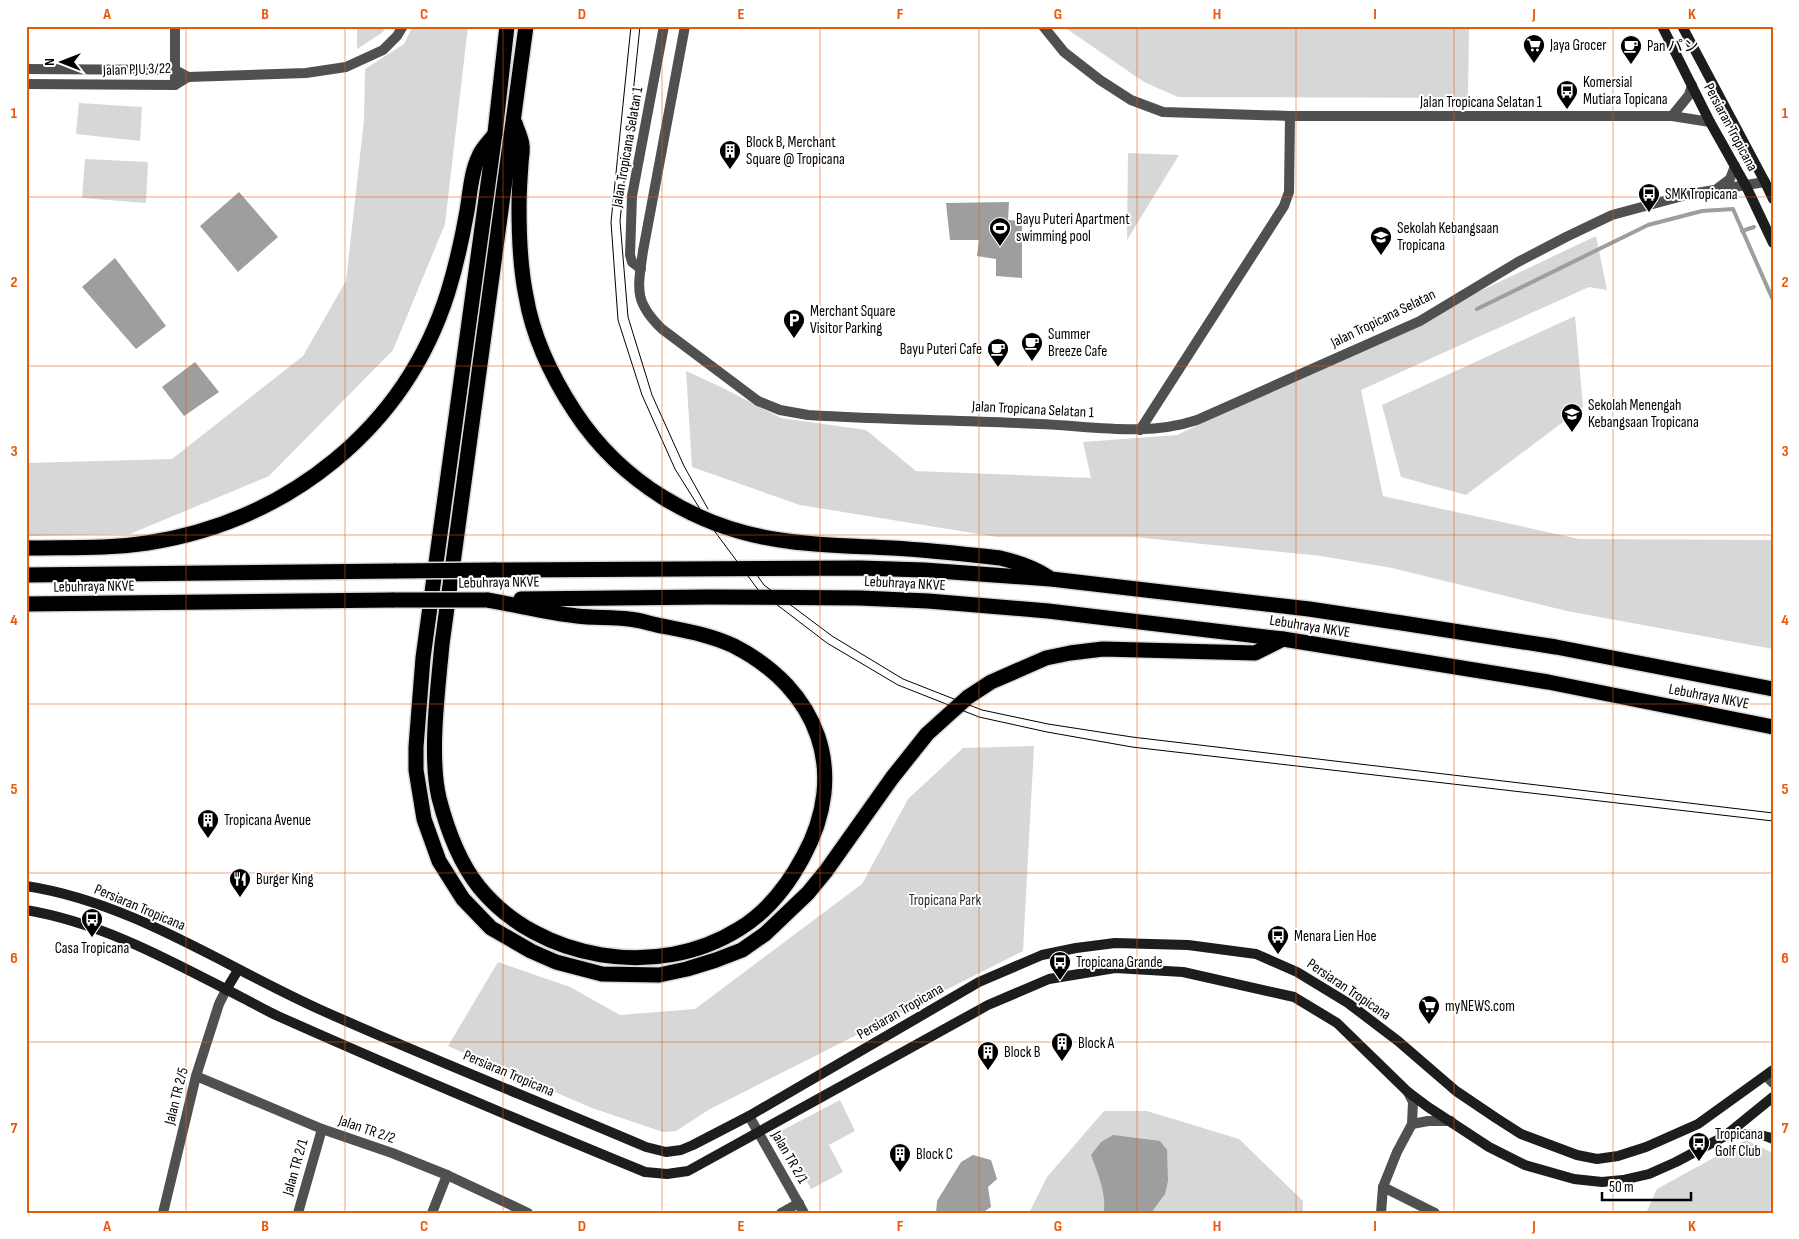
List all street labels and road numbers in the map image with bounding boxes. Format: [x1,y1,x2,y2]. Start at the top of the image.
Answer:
street label: Jalan PJU 3/22 [102,59,171,80]
street label: Persiaran Tropicana [1699,80,1762,175]
street label: Jalan Tropicana Selatan 1 [607,85,648,210]
street label: Jalan Tropicana Selatan 1 [1419,93,1543,112]
street label: Jalan Tropicana Selatan [1327,285,1439,352]
street label: Jalan Tropicana Selatan 1 [971,397,1095,422]
street label: Lebuhraya NKVE [458,572,540,593]
street label: Lebuhraya NKVE [864,572,946,595]
street label: Lebuhraya NKVE [53,576,135,597]
street label: Lebuhraya NKVE [1268,611,1352,642]
street label: Lebuhraya NKVE [1667,679,1751,714]
street label: Persiaran Tropicana [91,880,188,935]
street label: Persiaran Tropicana [1303,954,1394,1025]
street label: Persiaran Tropicana [853,979,947,1044]
street label: Persiaran Tropicana [460,1046,557,1101]
street label: Jalan TR 2/5 [160,1065,193,1128]
street label: Jalan TR 2/2 [335,1111,398,1148]
street label: Jalan TR 2/1 [766,1127,813,1188]
street label: Jalan TR 2/1 [278,1136,313,1198]

